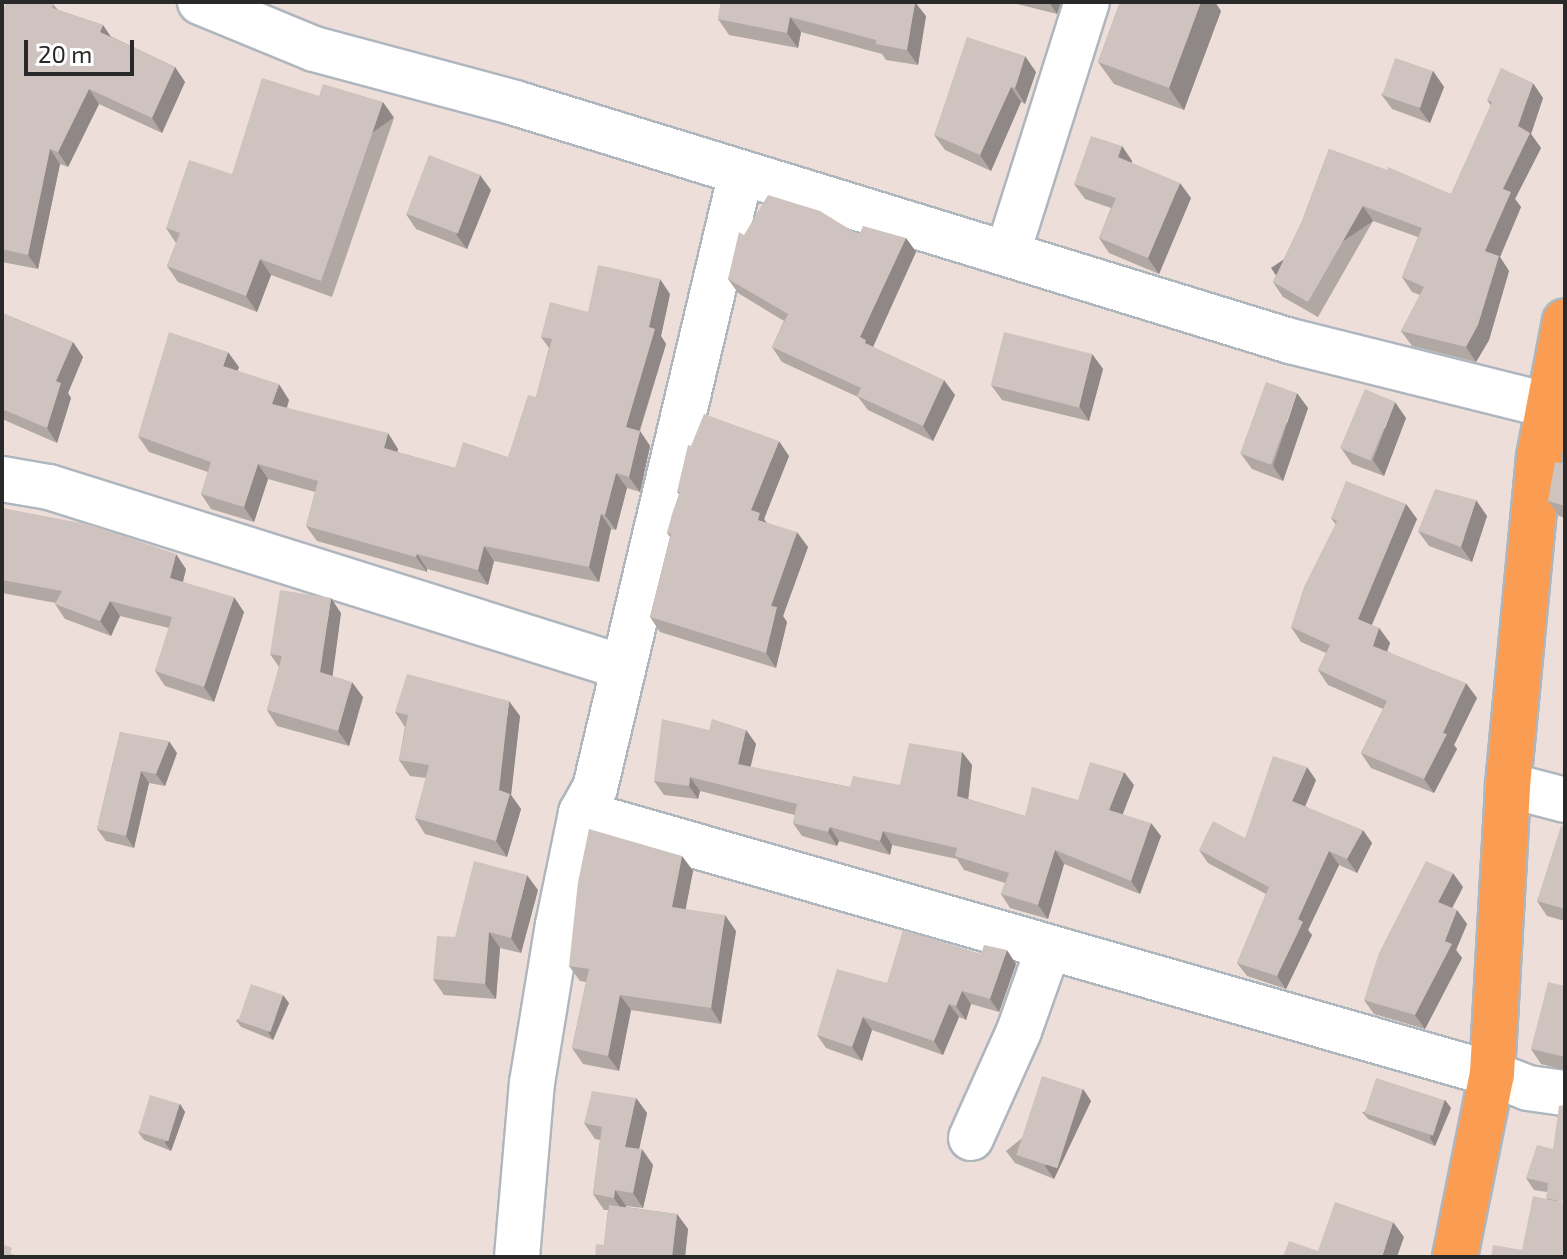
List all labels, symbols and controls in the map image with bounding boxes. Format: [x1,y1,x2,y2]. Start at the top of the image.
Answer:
scale bar [28,24,138,74]
text: 20 m [38,39,92,68]

